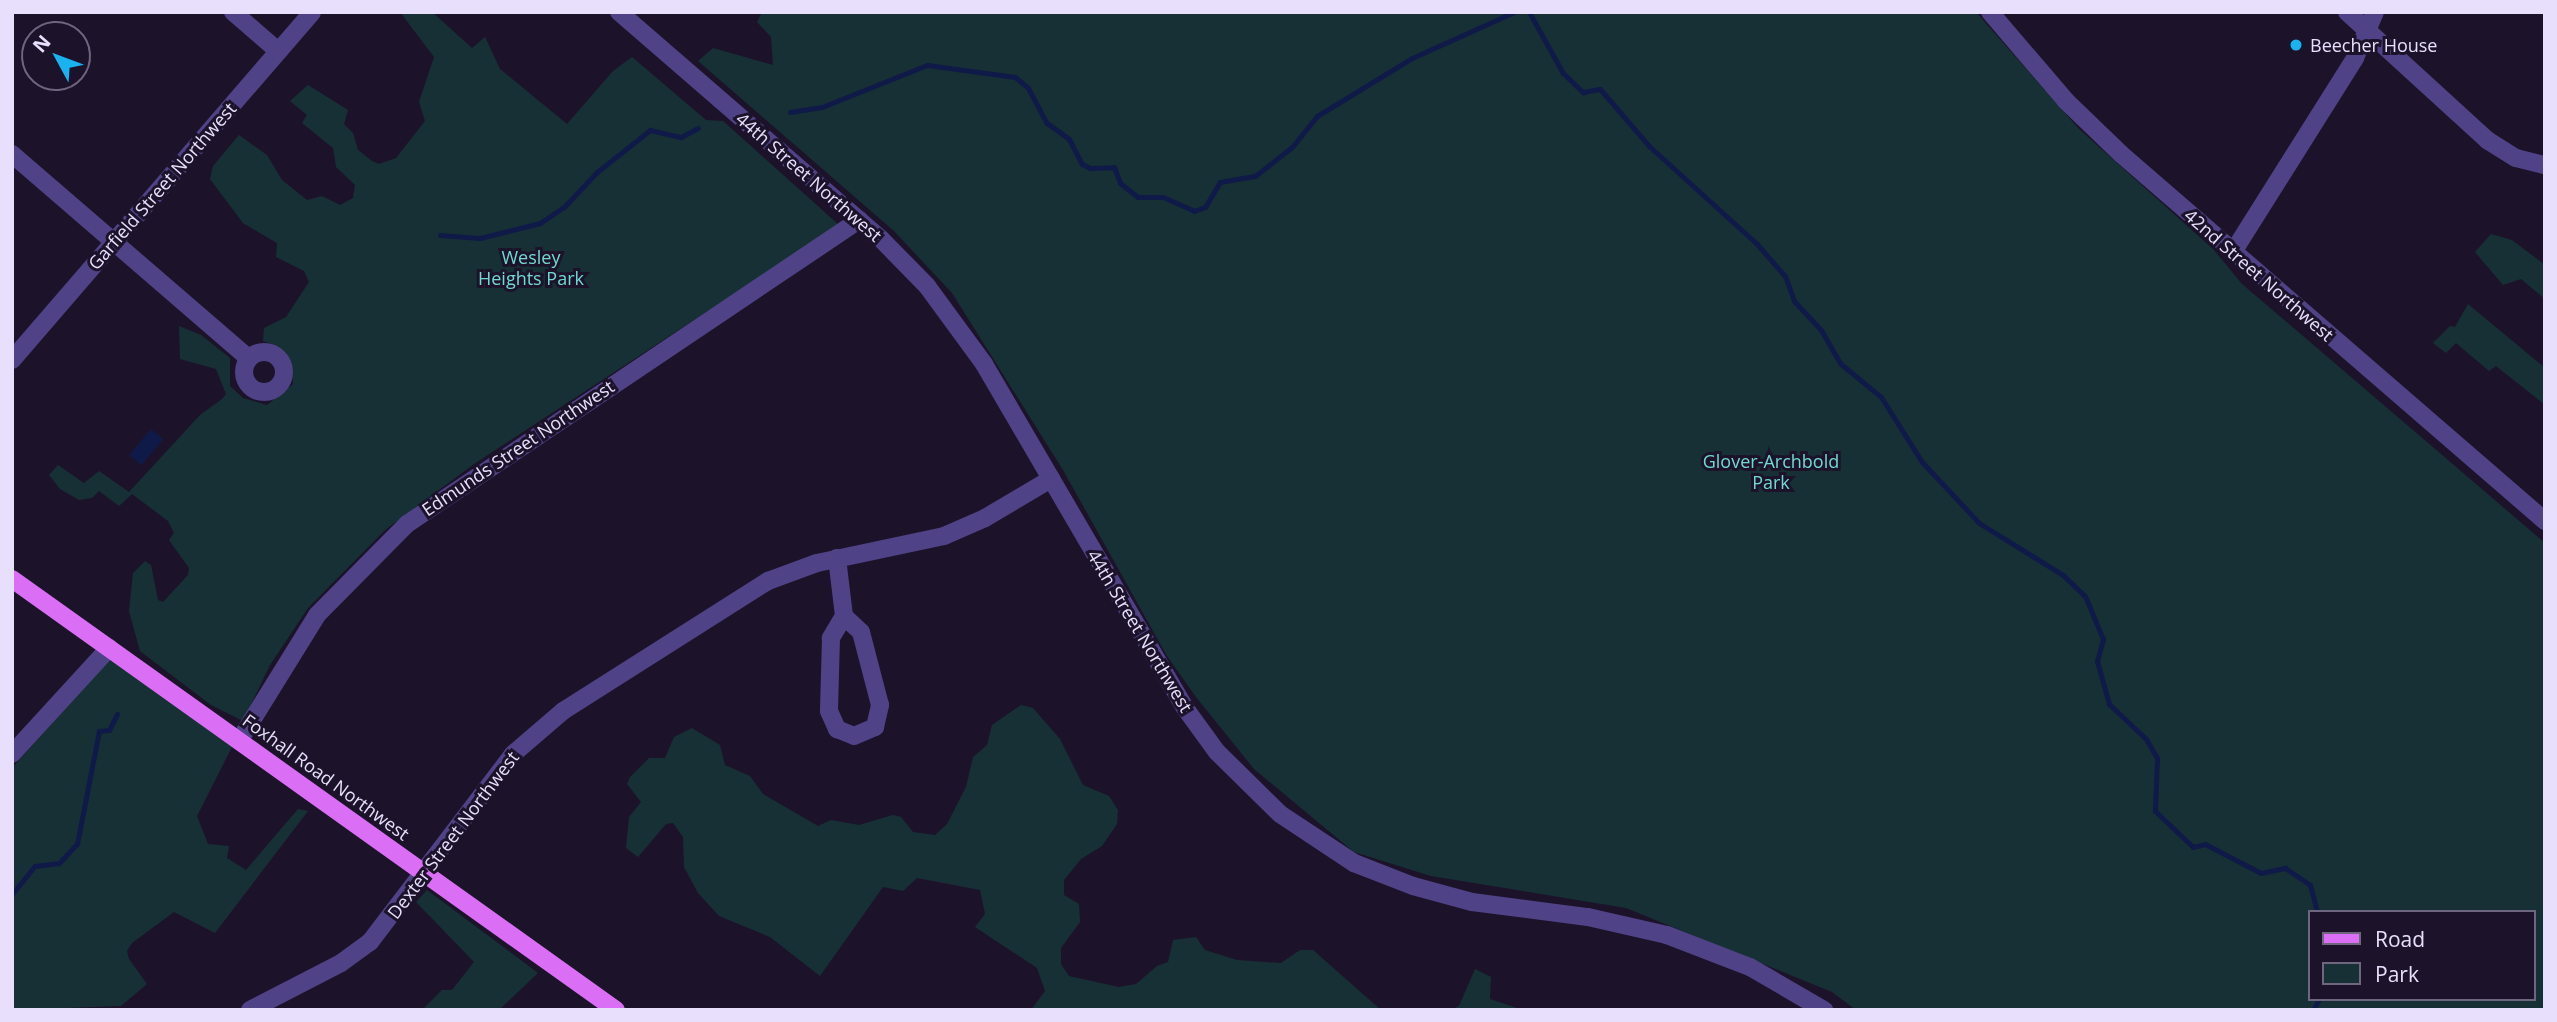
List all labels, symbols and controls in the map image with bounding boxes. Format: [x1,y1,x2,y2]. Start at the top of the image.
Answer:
north arrow [21,21,91,91]
text: N [27,29,57,58]
place label: Beecher House [2310,34,2437,56]
marker: Beecher House [2288,37,2304,53]
street label: Garfield Street Northwest [83,98,241,274]
street label: 44th Street Northwest [732,108,886,246]
street label: 42nd Street Northwest [2180,204,2338,346]
park label: Wesley Heights Park [478,247,584,290]
street label: Edmunds Street Northwest [418,376,618,520]
park label: Glover-Archbold Park [1703,451,1839,494]
street label: 44th Street Northwest [1083,546,1197,716]
street label: Foxhall Road Northwest [239,709,413,845]
street label: Dexter Street Northwest [383,747,523,923]
legend [2308,910,2536,1001]
text: Road [2375,925,2425,953]
text: Park [2375,960,2419,988]

